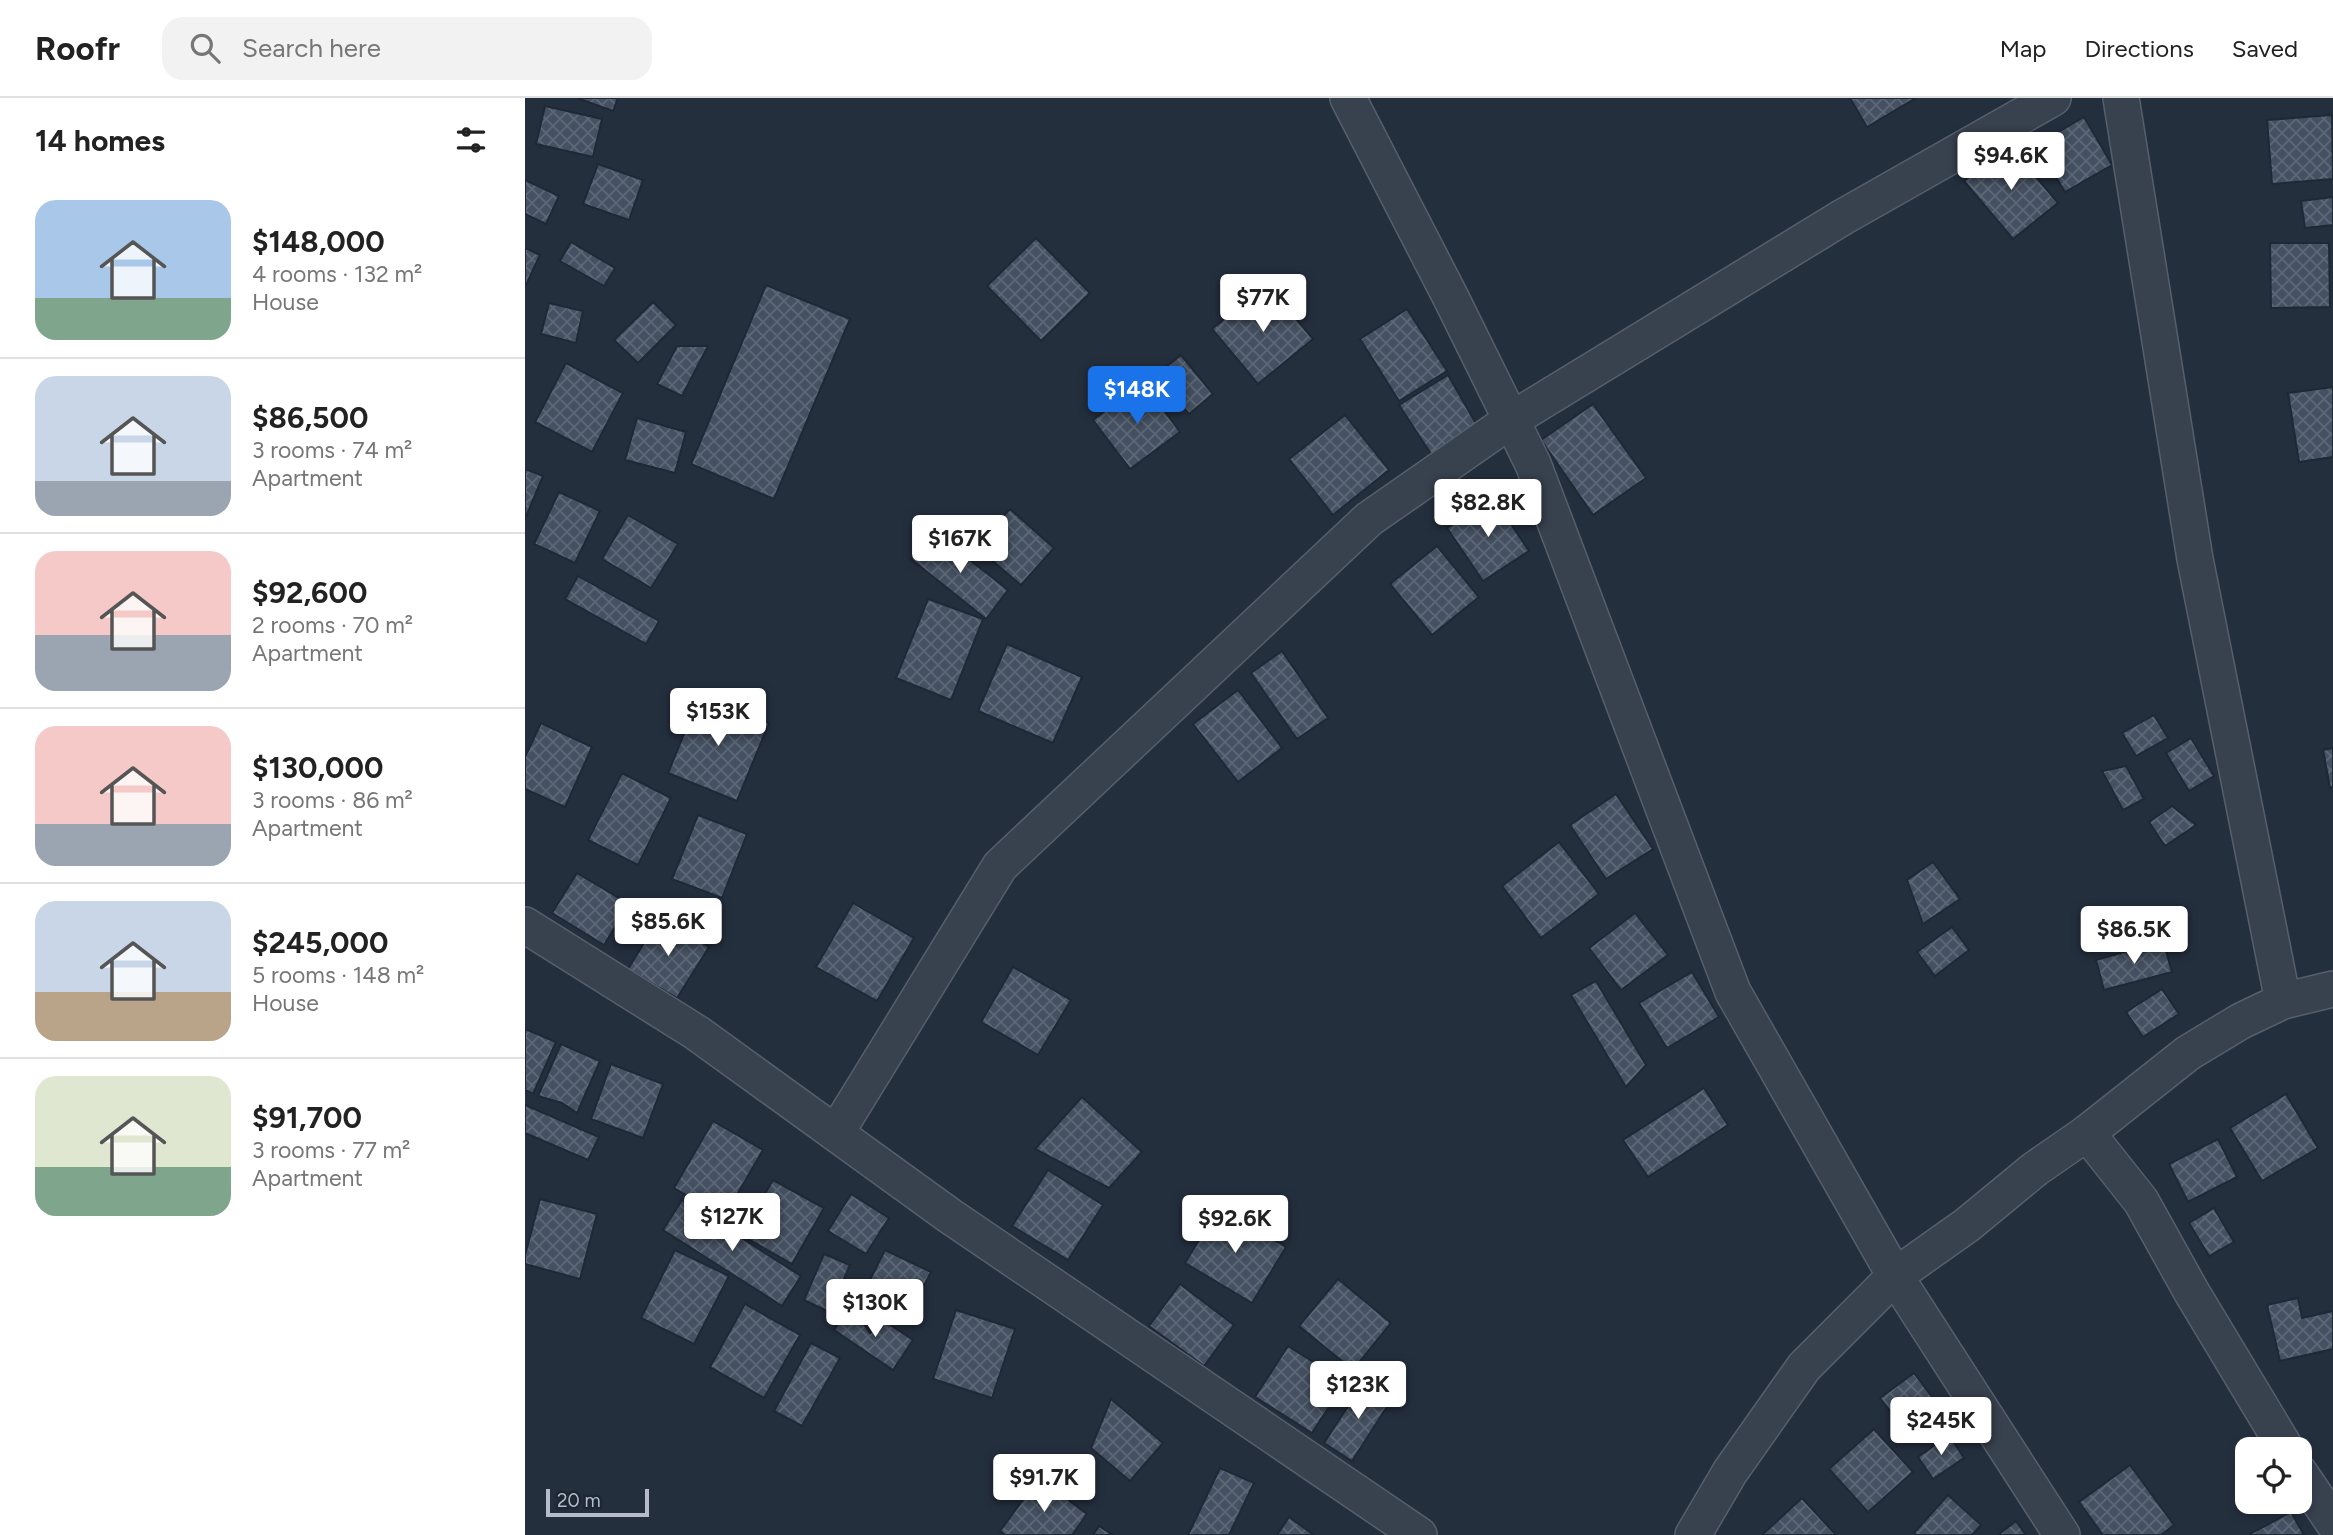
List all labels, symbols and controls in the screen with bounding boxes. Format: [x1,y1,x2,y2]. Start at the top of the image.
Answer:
search box [162,17,652,80]
text: Roofr [35,29,120,68]
icon: search [186,29,224,67]
text: Search here [242,32,381,64]
text: Map [2000,34,2046,63]
text: Directions [2084,34,2194,63]
text: Saved [2232,34,2298,63]
icon: filters [452,121,490,159]
text: 14 homes [35,122,165,159]
pin: $94.6K [1954,132,2068,192]
text: $94.6K [1973,141,2049,169]
text: $148,000 [252,223,385,260]
icon: home [91,228,175,312]
text: 4 rooms · 132 m² [252,260,422,288]
pin: $77K [1222,274,1304,334]
text: $77K [1236,283,1290,311]
text: House [252,288,319,316]
pin: $148K [1088,366,1186,426]
text: $148K [1104,375,1170,403]
text: $86,500 [252,399,368,436]
icon: home [91,404,175,488]
text: 3 rooms · 74 m² [252,436,412,464]
text: Apartment [252,464,363,492]
pin: $82.8K [1431,480,1545,539]
text: $82.8K [1450,488,1526,516]
pin: $167K [911,516,1009,575]
text: $167K [928,524,992,552]
text: $92,600 [252,574,367,611]
icon: home [91,579,175,663]
text: 2 rooms · 70 m² [252,611,413,639]
text: Apartment [252,639,363,667]
pin: $153K [669,688,767,748]
text: $153K [686,697,750,725]
text: $130,000 [252,749,383,786]
icon: home [91,754,175,838]
text: 3 rooms · 86 m² [252,786,413,814]
text: Apartment [252,814,363,842]
pin: $85.6K [611,898,725,958]
pin: $86.5K [2077,906,2191,966]
text: $85.6K [631,907,705,935]
text: $86.5K [2097,915,2171,943]
text: $245,000 [252,924,388,961]
icon: home [91,929,175,1013]
text: 5 rooms · 148 m² [252,961,424,989]
text: House [252,989,319,1017]
text: $91,700 [252,1099,362,1136]
icon: home [91,1104,175,1188]
text: 3 rooms · 77 m² [252,1136,410,1164]
text: Apartment [252,1164,363,1192]
pin: $127K [683,1194,781,1253]
pin: $92.6K [1178,1196,1292,1255]
text: $127K [700,1202,764,1230]
text: $92.6K [1198,1204,1272,1232]
pin: $130K [826,1280,924,1339]
text: $130K [842,1288,908,1316]
pin: $123K [1309,1362,1407,1421]
text: $123K [1326,1370,1390,1398]
pin: $245K [1892,1398,1990,1457]
text: $245K [1906,1406,1976,1434]
map controls [2235,1437,2312,1514]
button: locate [2235,1437,2312,1514]
pin: $91.7K [987,1454,1101,1514]
text: $91.7K [1009,1463,1079,1491]
scale bar [546,1486,649,1518]
text: 20 m [557,1489,601,1512]

